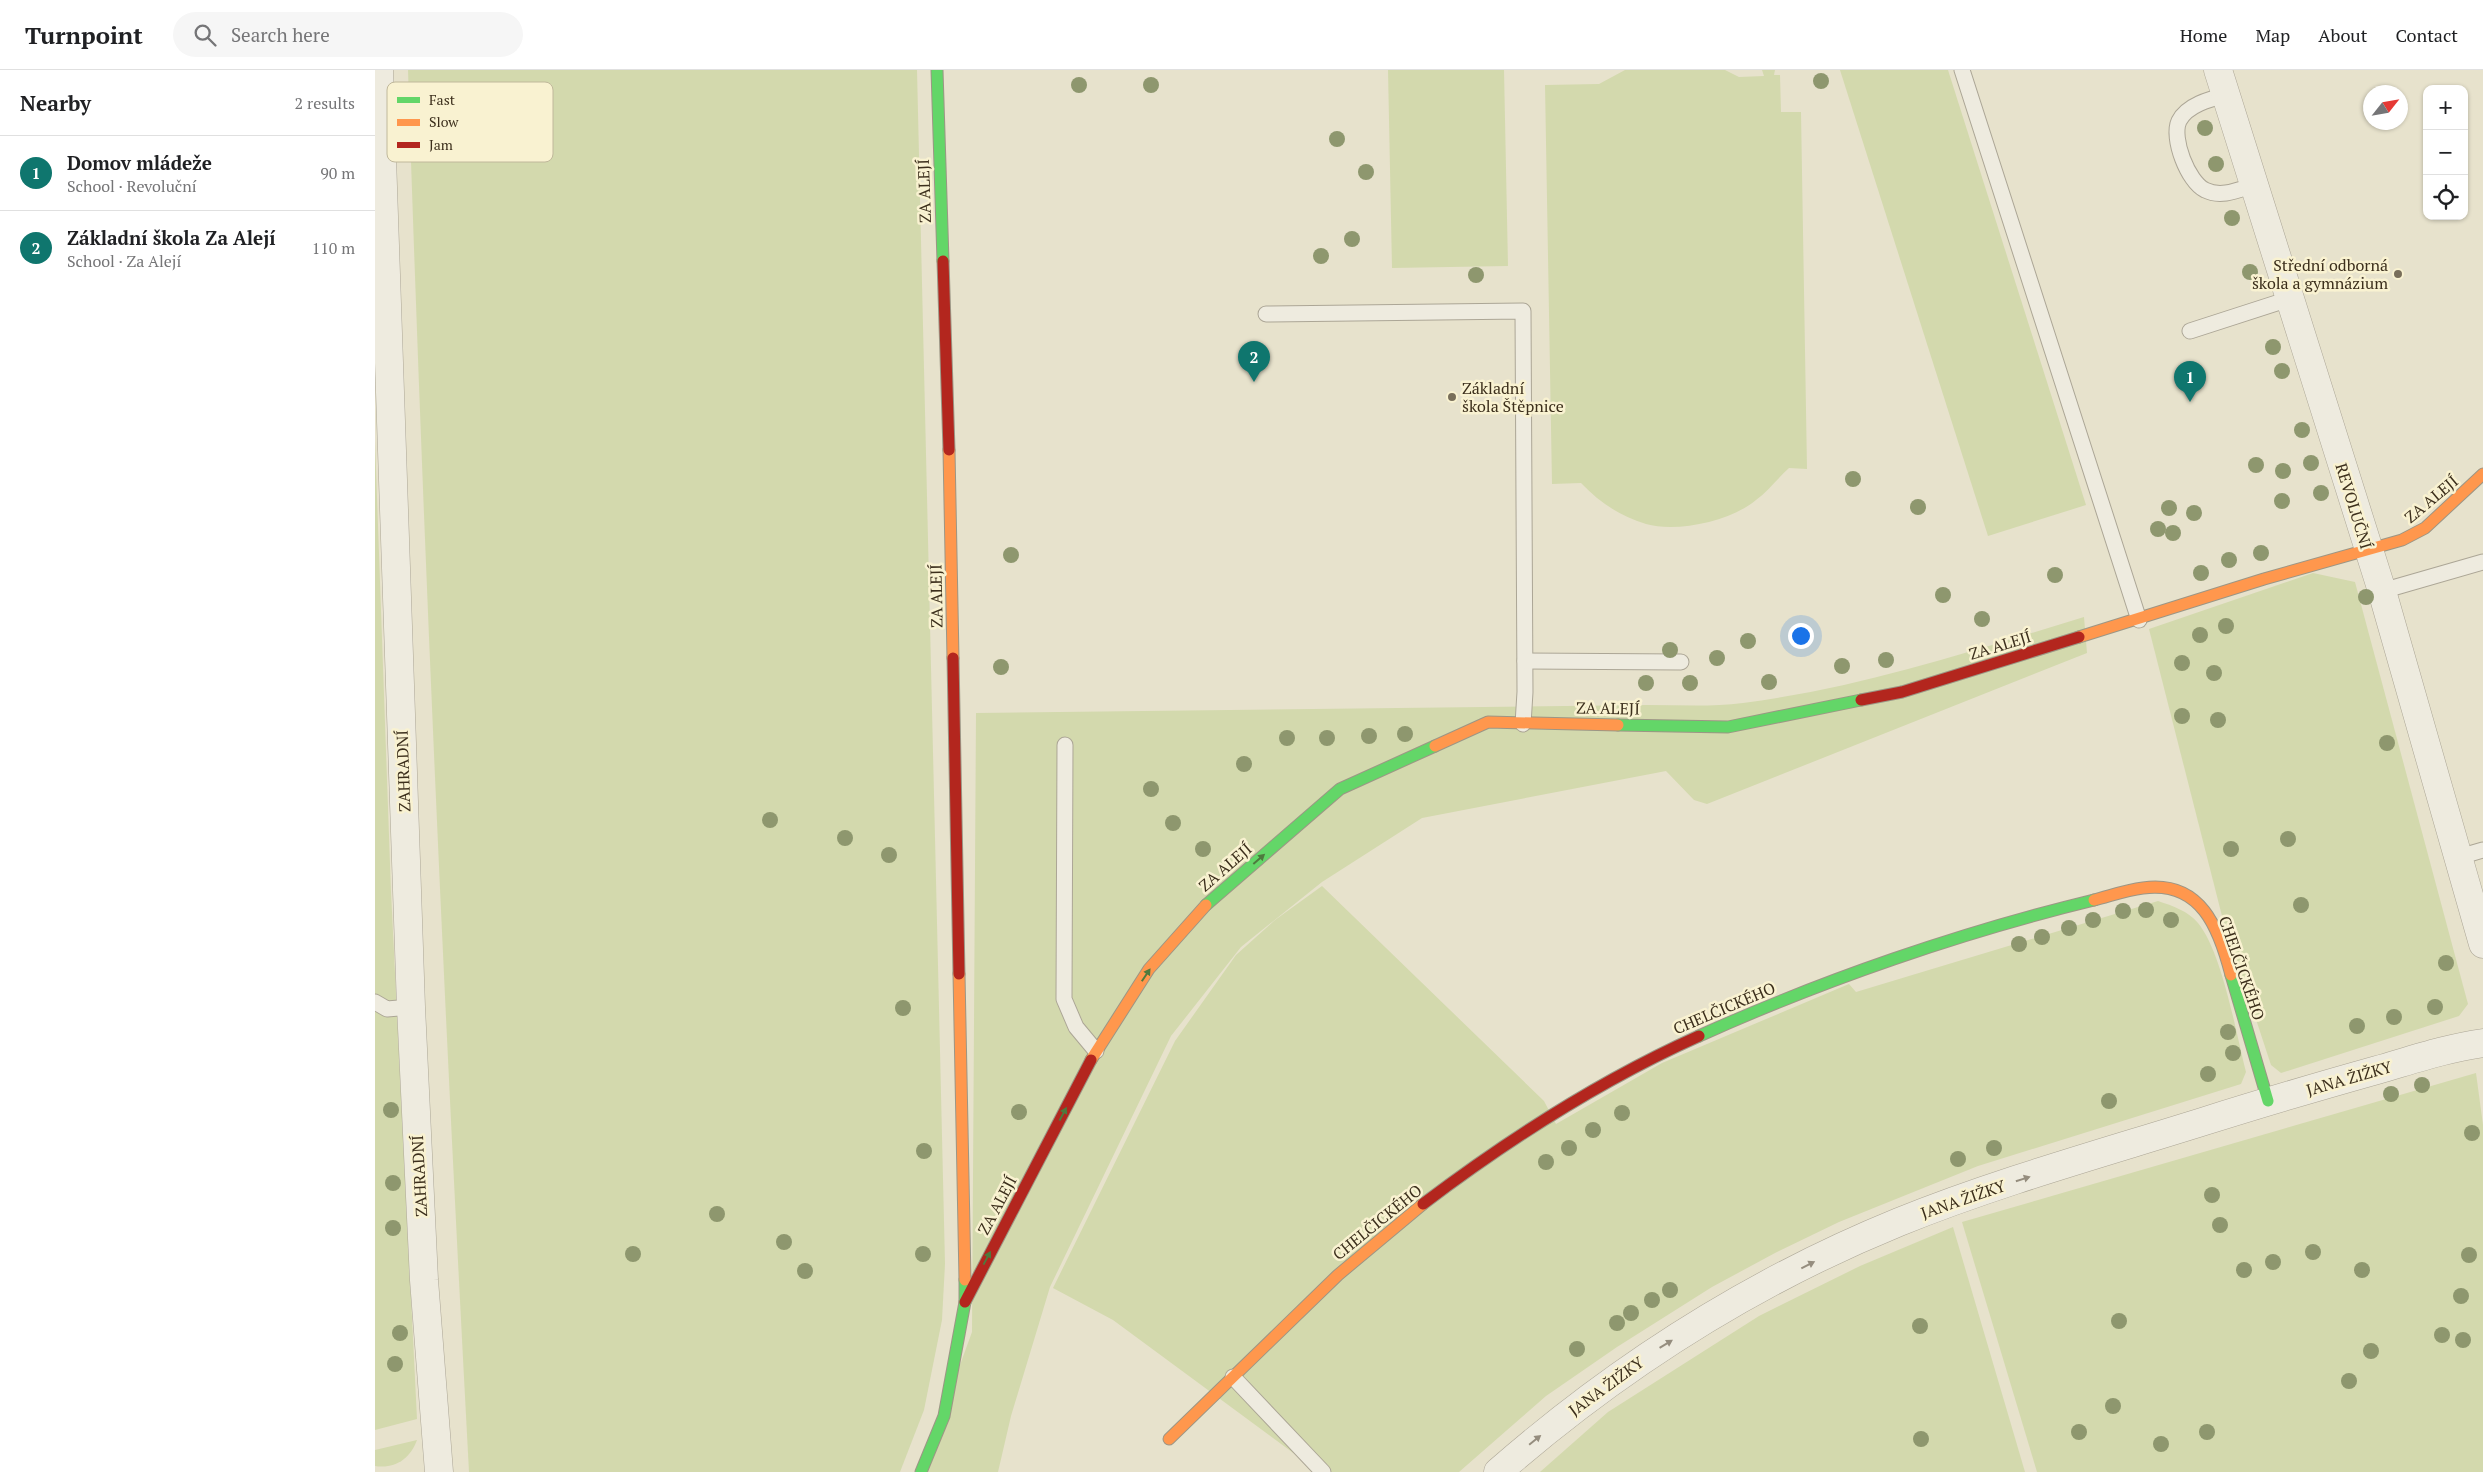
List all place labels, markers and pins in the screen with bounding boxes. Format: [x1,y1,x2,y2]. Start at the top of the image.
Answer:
place label: Střední odborná škola a gymnázium [2252,254,2388,294]
marker: Střední odborná škola a gymnázium [2392,268,2404,280]
pin: 2 [1238,341,1270,382]
pin: 1 [2174,361,2206,402]
place label: Základní škola Štěpnice [1462,377,1564,417]
marker: Základní škola Štěpnice [1446,391,1458,403]

